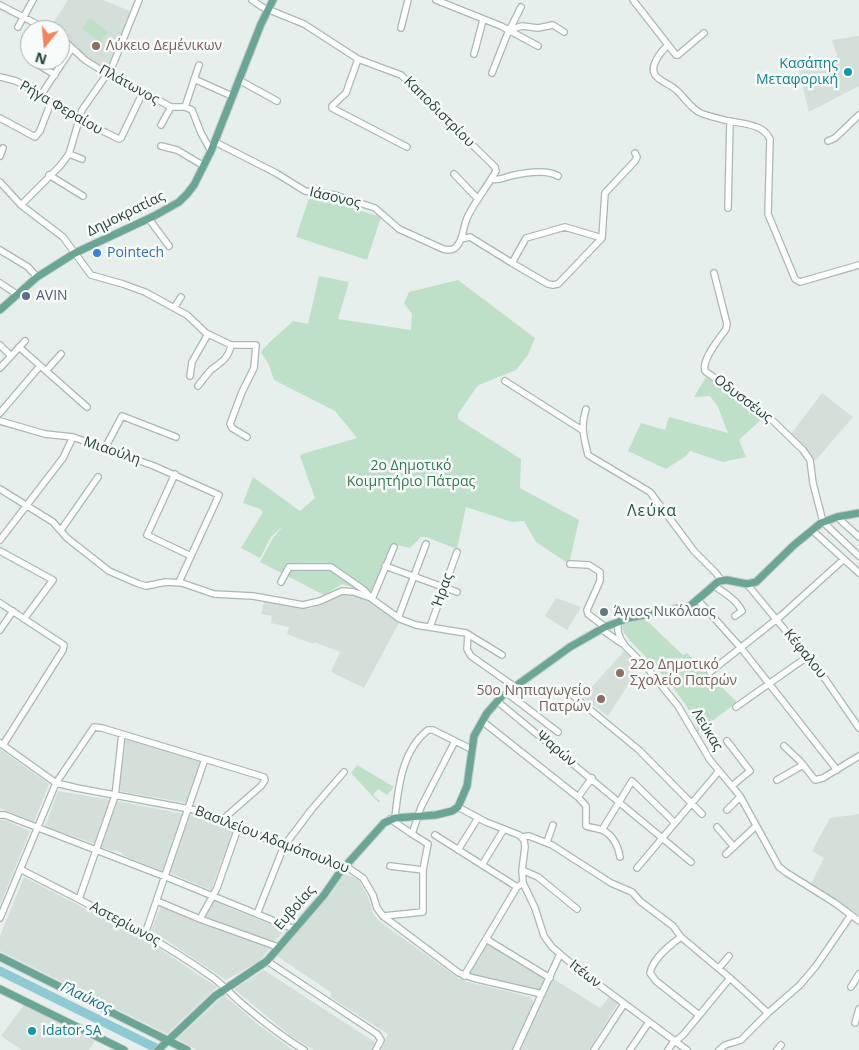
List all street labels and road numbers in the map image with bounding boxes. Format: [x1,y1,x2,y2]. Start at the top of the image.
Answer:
street label: Πλάτωνος [96,62,162,108]
street label: Καποδιστρίου [400,73,478,151]
street label: Ρήγα Φεραίου [17,78,105,138]
street label: Ιάσονος [308,184,362,212]
street label: Δημοκρατίας [84,188,168,240]
street label: Οδυσσέως [710,371,776,427]
street label: Μιαούλη [81,433,143,469]
street label: Ήρας [429,571,457,609]
street label: Κέφαλου [780,626,830,682]
street label: Λεύκας [688,706,726,754]
street label: Ψαρών [533,728,579,770]
street label: Βασιλείου Αδαμόπουλου [193,803,351,877]
street label: Ευβοίας [271,882,319,934]
street label: Αστερίωνος [87,898,163,950]
street label: Ιτέων [566,956,604,992]

